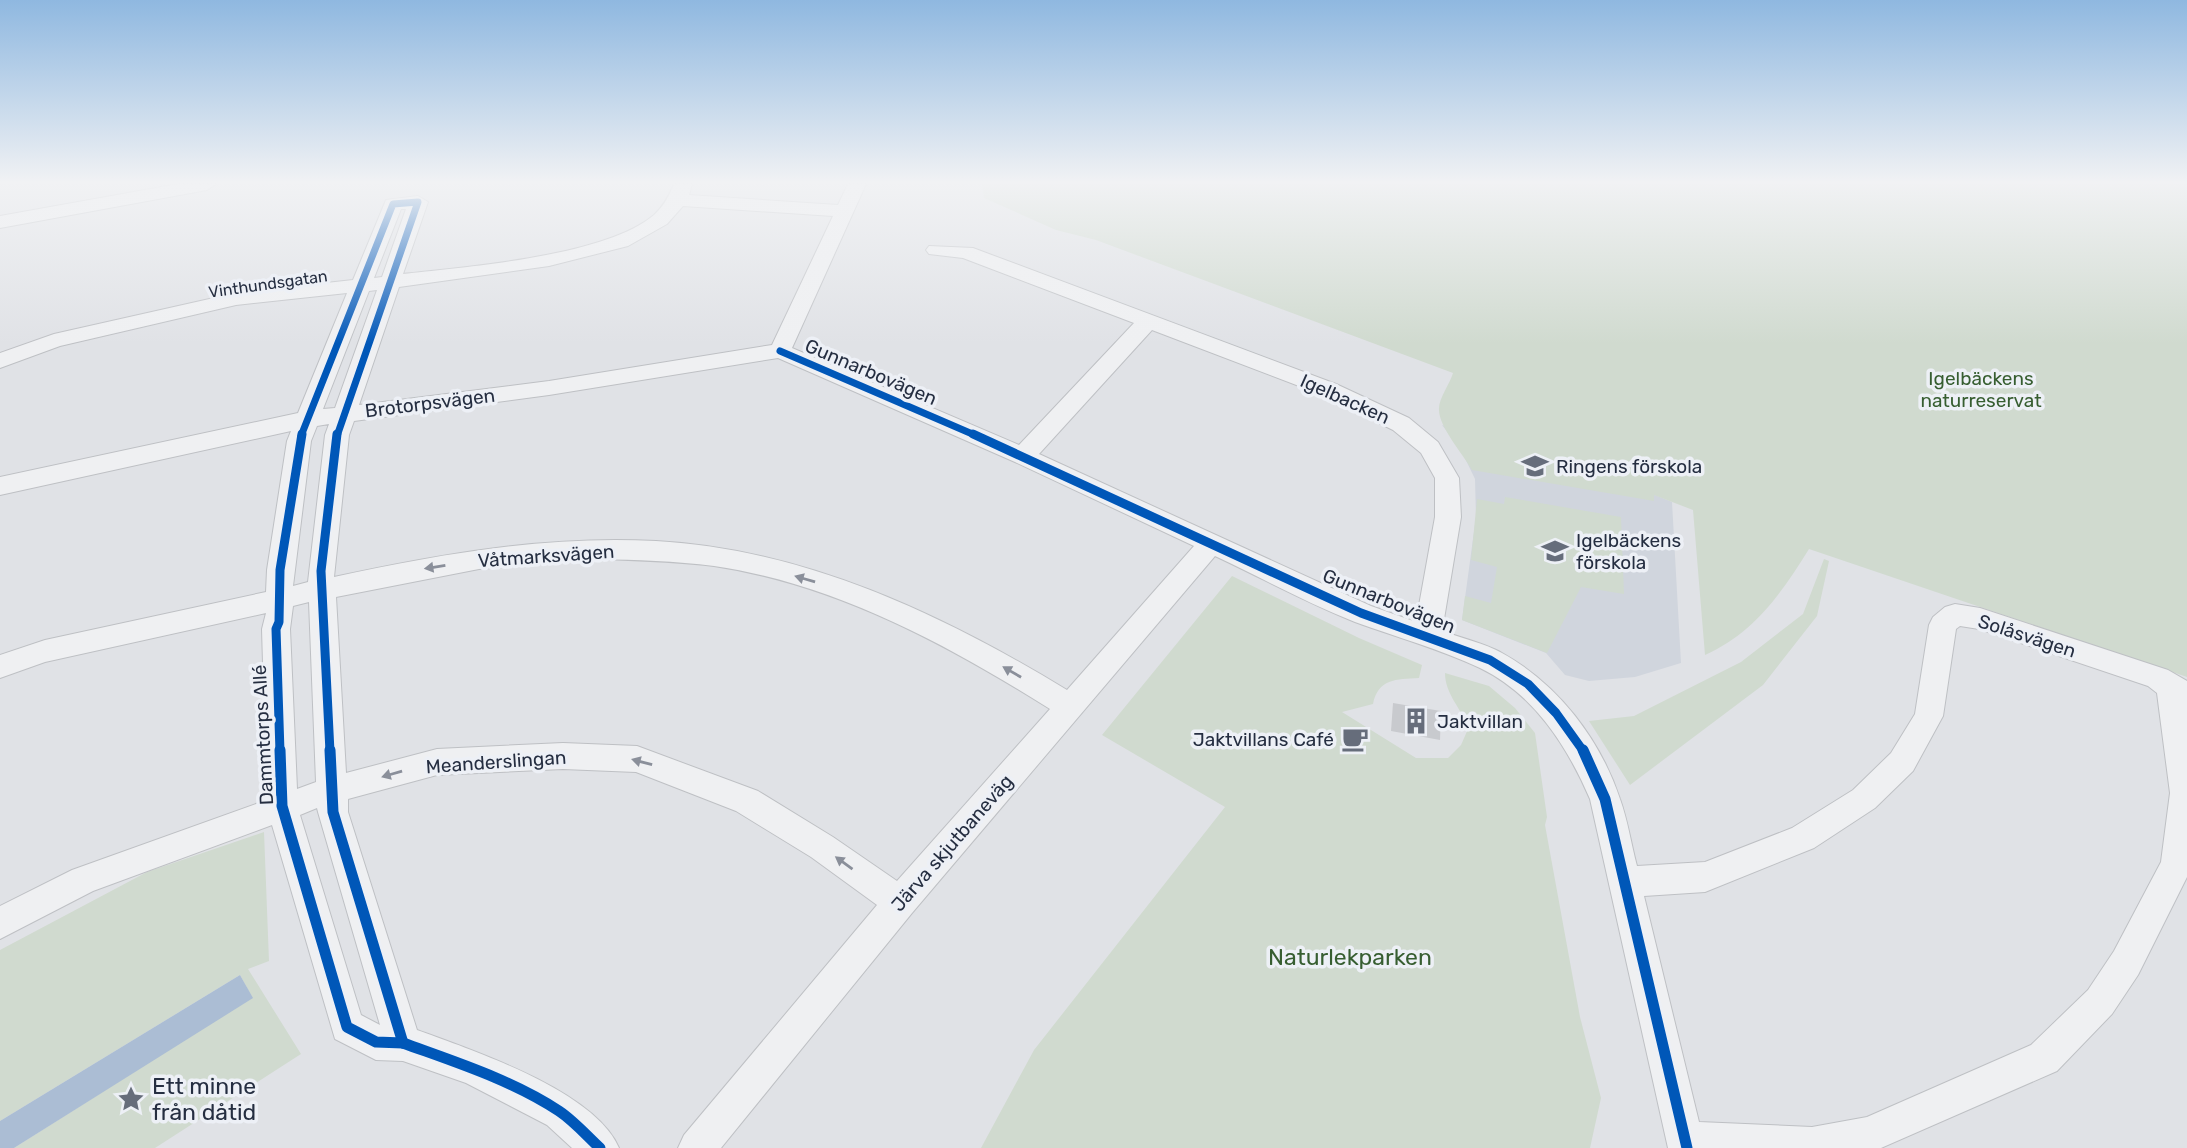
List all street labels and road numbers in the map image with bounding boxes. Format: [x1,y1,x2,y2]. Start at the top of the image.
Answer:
street label: Vinthundsgatan [207,266,329,302]
street label: Gunnarbovägen [802,334,940,410]
street label: Igelbacken [1297,369,1393,429]
street label: Brotorpsvägen [364,384,496,422]
street label: Våtmarksvägen [477,540,615,572]
street label: Gunnarbovägen [1319,564,1459,638]
street label: Solåsvägen [1975,609,2079,663]
street label: Dammtorps Allé [248,664,278,806]
street label: Meanderslingan [425,746,567,778]
street label: Järva skjutbaneväg [886,770,1018,916]

